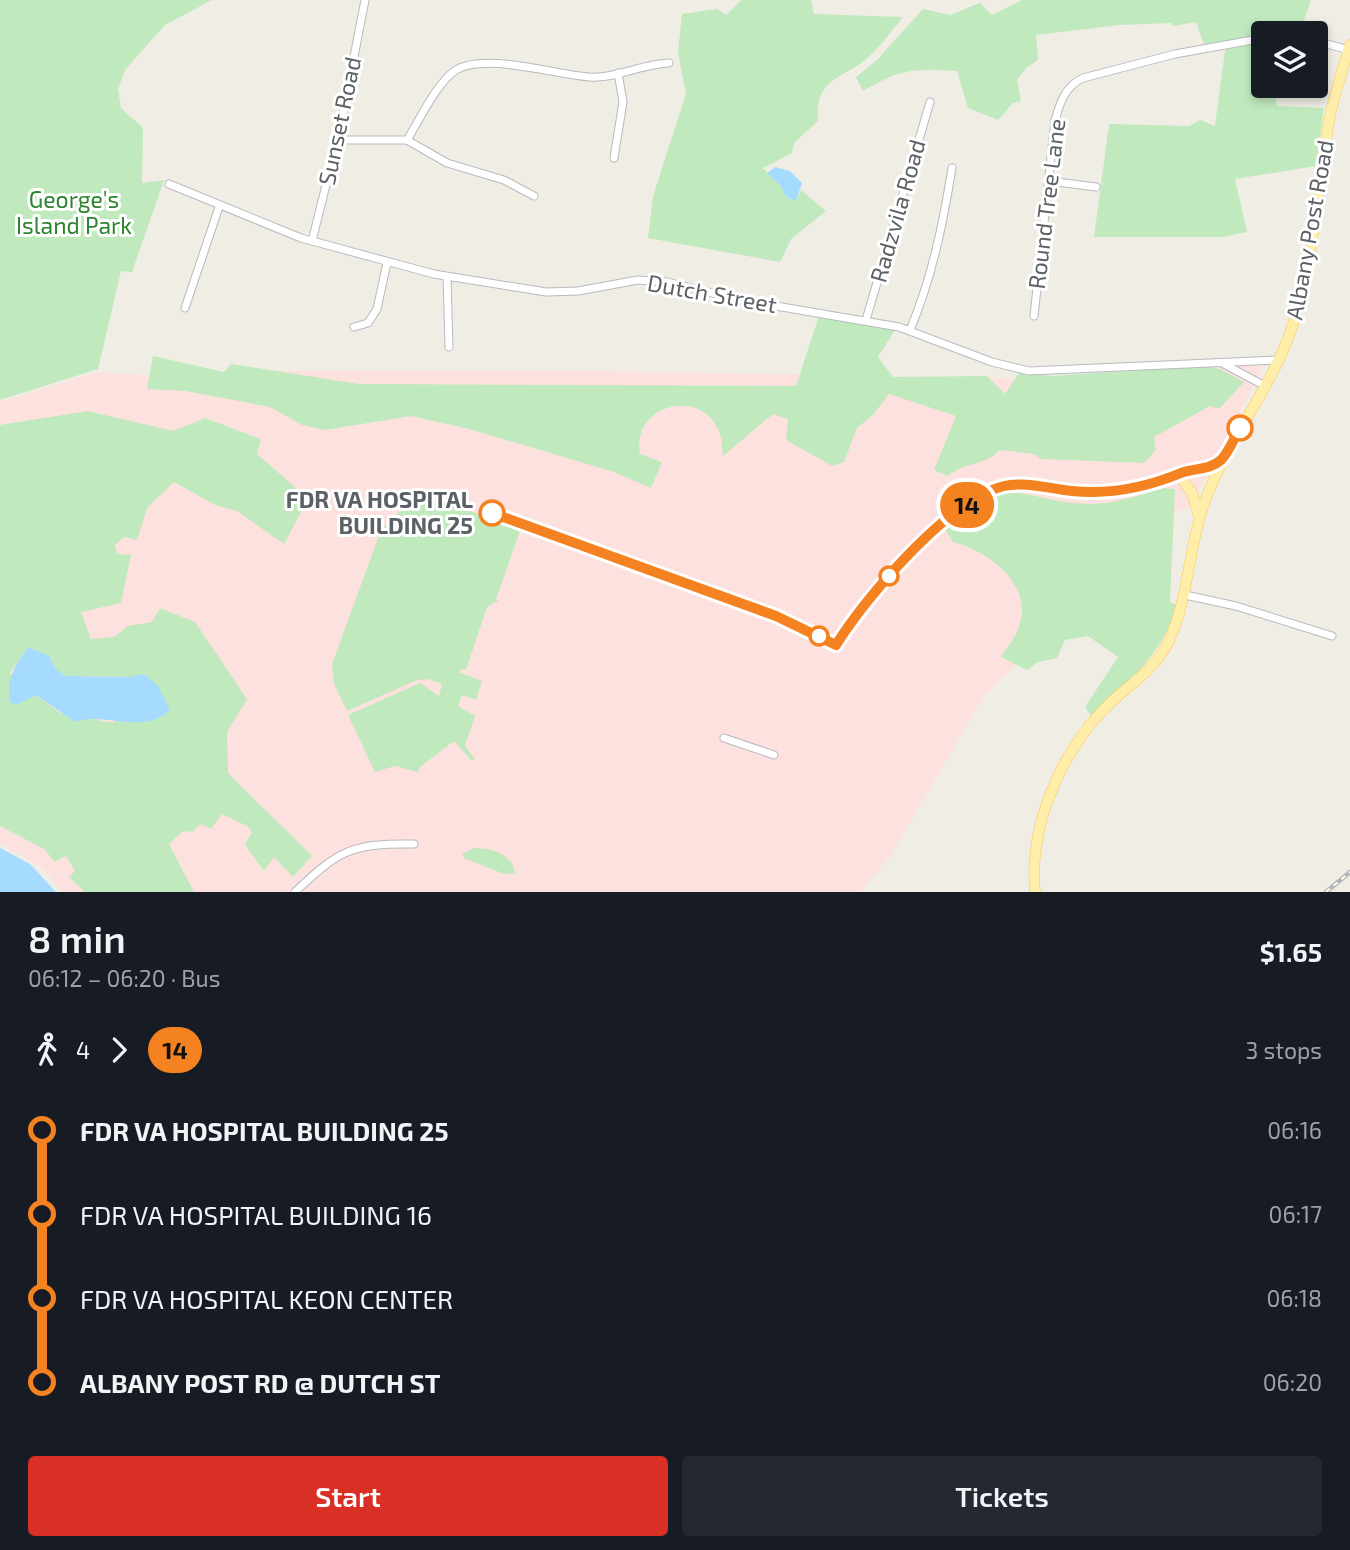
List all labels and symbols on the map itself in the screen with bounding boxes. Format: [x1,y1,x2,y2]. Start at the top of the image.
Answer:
street label: Sunset Road [312,54,366,187]
street label: Round Tree Lane [1022,117,1070,291]
street label: Radzvila Road [863,136,931,285]
street label: Albany Post Road [1279,138,1339,322]
park label: George's Island Park [16,185,132,239]
street label: Dutch Street [645,268,779,318]
unlabelled marker [1227,415,1253,441]
line badge: 14 [936,482,998,528]
place label: FDR VA HOSPITAL BUILDING 25 [286,485,473,539]
marker: FDR VA HOSPITAL BUILDING 25 [479,500,505,526]
unlabelled marker [879,566,899,586]
unlabelled marker [809,626,829,646]

